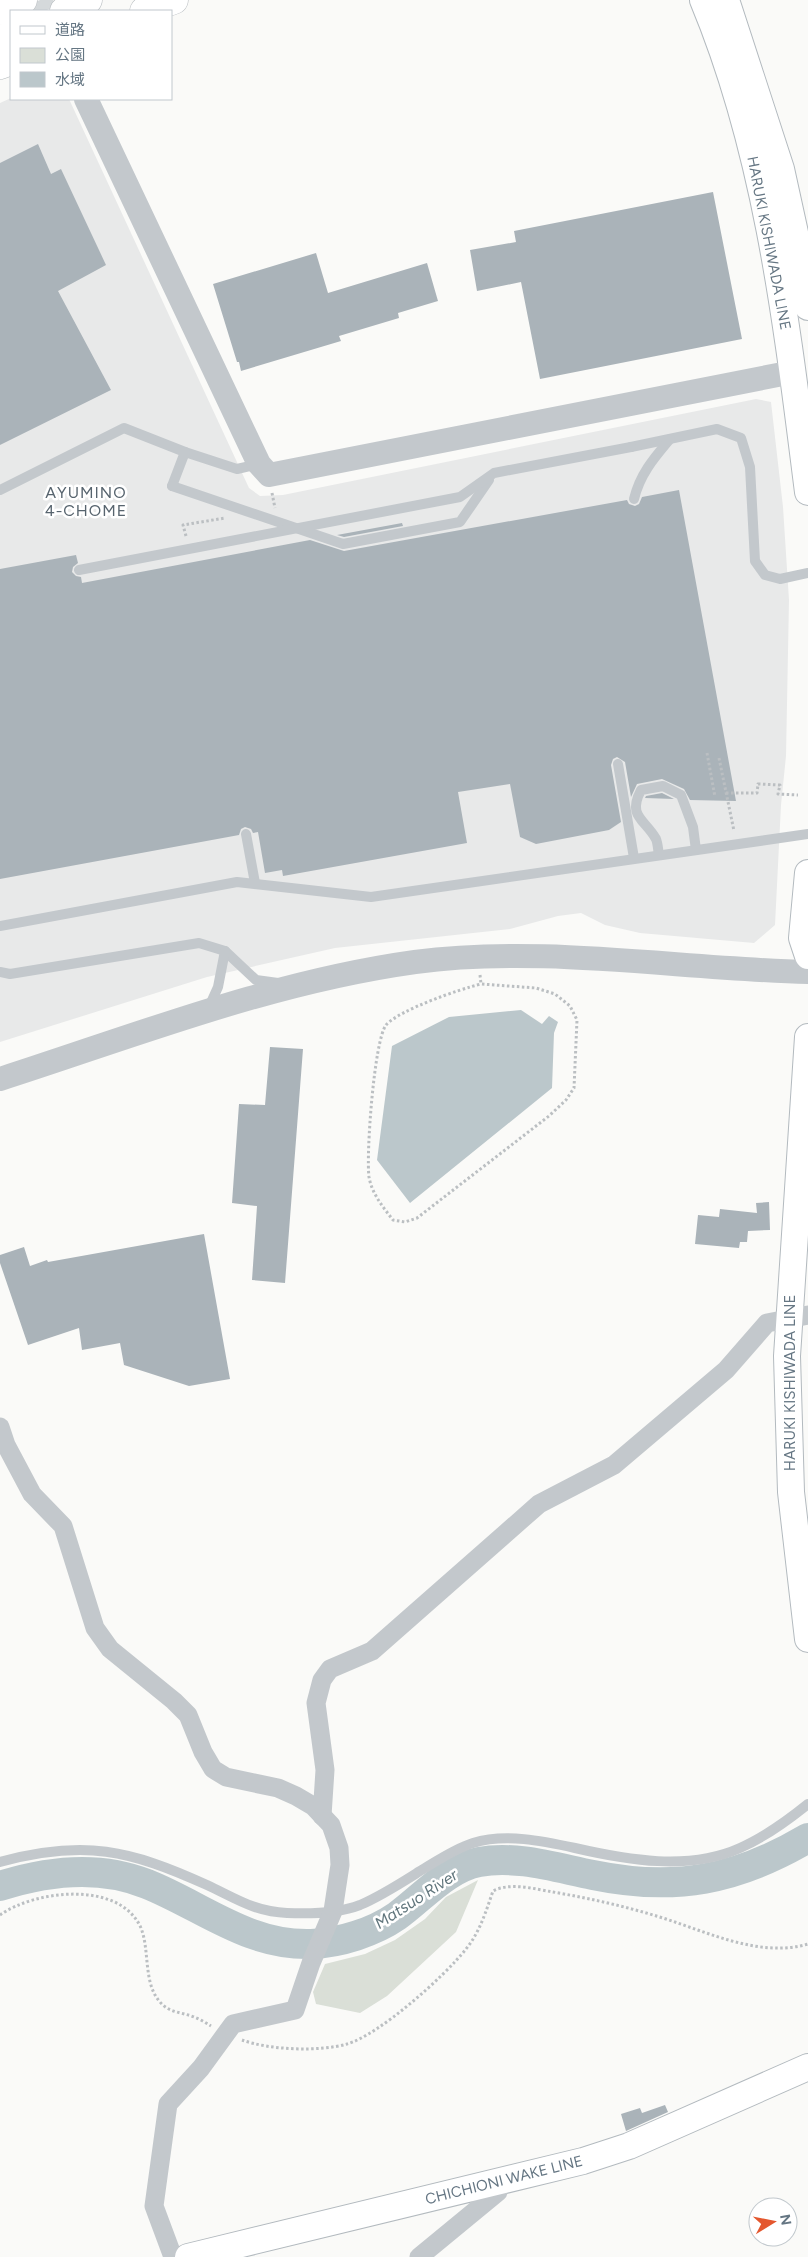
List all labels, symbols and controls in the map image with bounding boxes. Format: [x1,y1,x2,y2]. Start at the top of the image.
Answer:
legend [10,10,172,100]
text: 道路 [55,21,85,39]
text: 公園 [55,46,85,64]
text: 水域 [55,71,85,89]
street label: HARUKI KISHIWADA LINE [743,155,795,331]
district label: AYUMINO 4-CHOME [45,483,127,520]
street label: HARUKI KISHIWADA LINE [781,1295,799,1471]
water label: Matsuo River [371,1865,461,1933]
street label: CHICHIONI WAKE LINE [423,2152,585,2208]
north arrow [748,2197,798,2247]
text: N [776,2213,795,2227]

